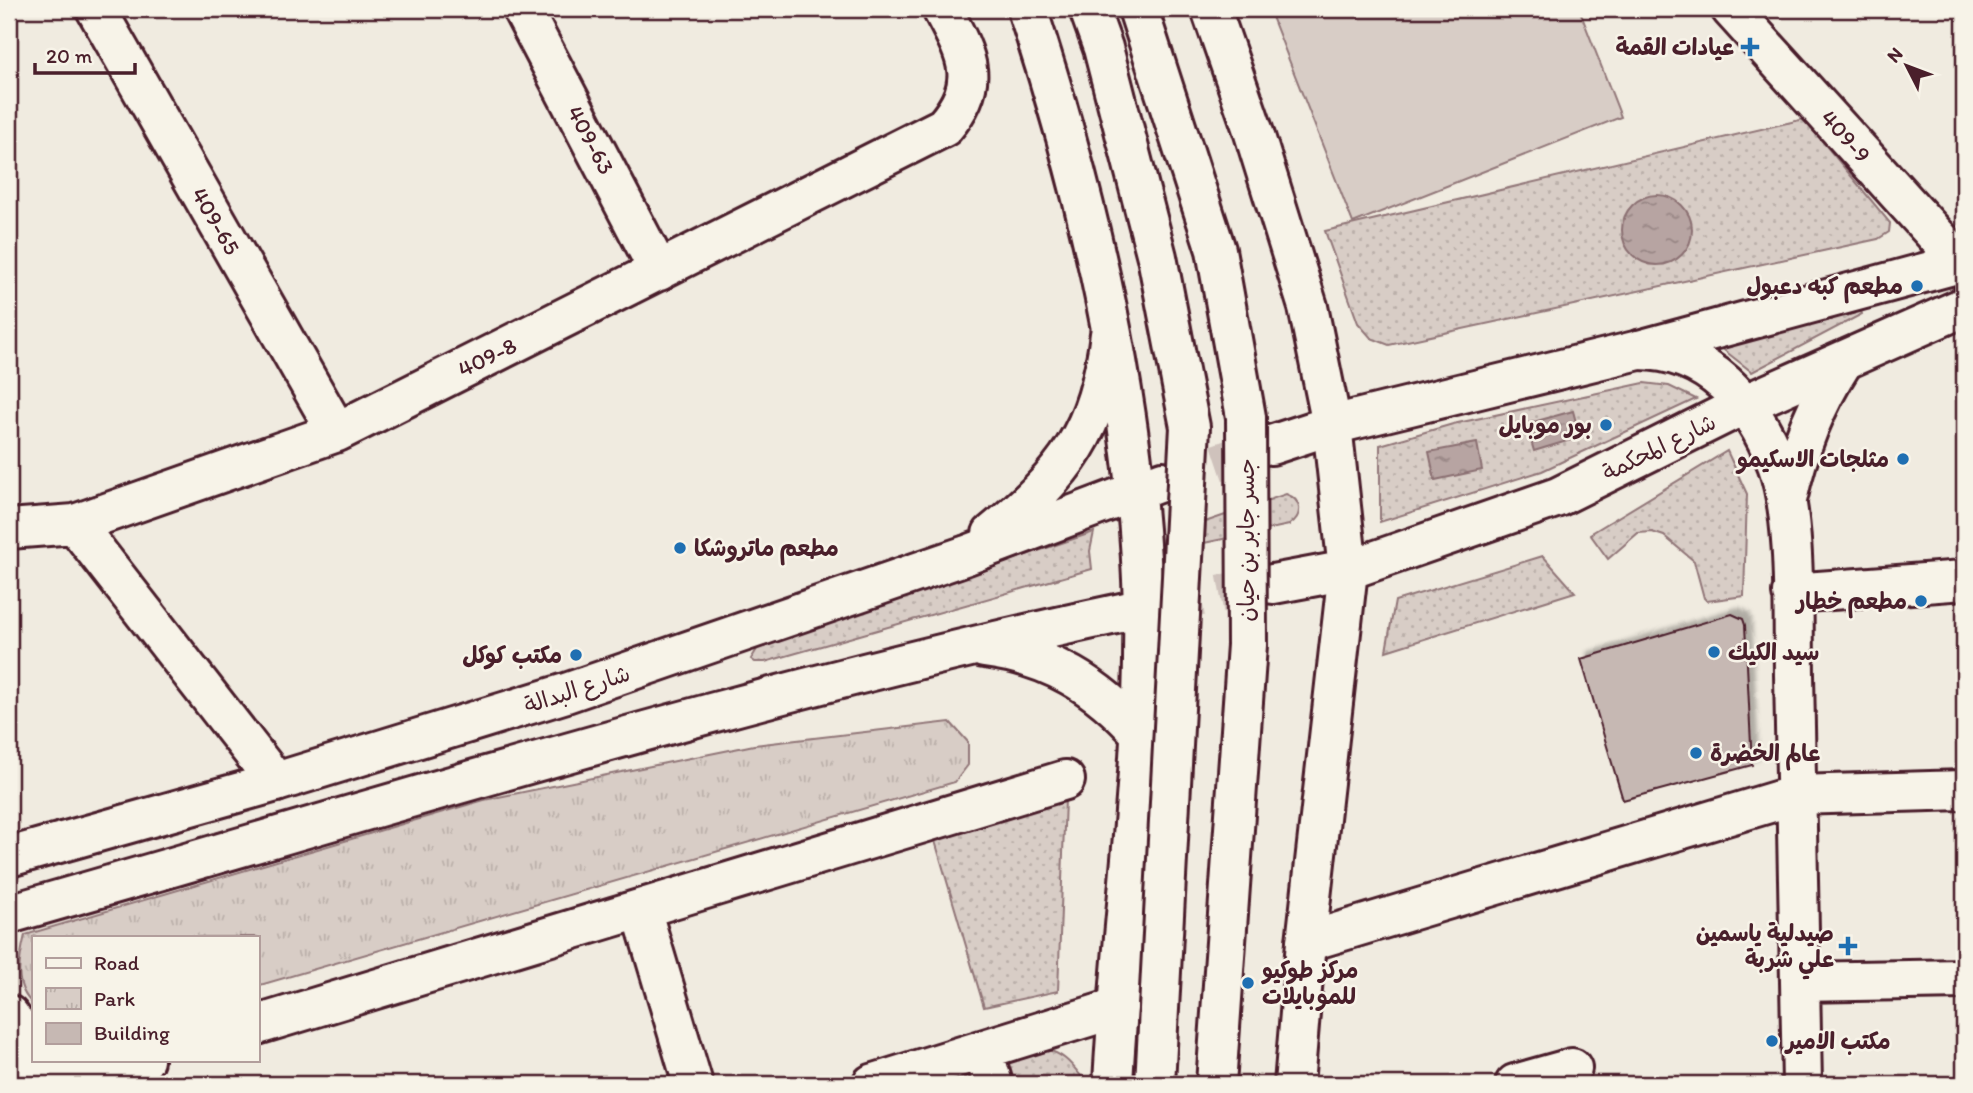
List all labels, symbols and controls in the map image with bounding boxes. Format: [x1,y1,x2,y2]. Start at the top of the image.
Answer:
scale bar [35,32,135,76]
north arrow [1871,32,1941,102]
place label: عيادات القمة [1616,33,1734,61]
marker: عيادات القمة [1740,37,1760,57]
text: N [1882,42,1908,67]
text: 20 m [46,43,93,68]
street label: 409-63 [561,101,621,179]
street label: 409-9 [1815,104,1877,168]
street label: 409-65 [186,182,246,260]
place label: مطعم كبه دعبول [1746,272,1903,304]
marker: مطعم كبه دعبول [1909,278,1925,294]
street label: 409-8 [453,331,521,383]
street label: شارع المحكمة [1598,407,1721,488]
place label: بور موبايل [1499,411,1592,440]
marker: بور موبايل [1598,417,1614,433]
place label: مثلجات الاسكيمو [1735,445,1889,474]
marker: مثلجات الاسكيمو [1895,451,1911,467]
street label: جسر جابر بن حيان [1232,458,1260,622]
place label: مطعم ماتروشكا [694,534,839,566]
marker: مطعم ماتروشكا [672,540,688,556]
place label: مطعم خطار [1794,587,1907,619]
marker: مطعم خطار [1913,593,1929,609]
place label: سيد الكيك [1728,638,1819,666]
place label: مكتب كوكل [462,641,562,670]
marker: سيد الكيك [1706,644,1722,660]
marker: مكتب كوكل [568,647,584,663]
street label: شارع البدالة [520,659,634,721]
place label: عالم الخضرة [1710,739,1820,771]
marker: عالم الخضرة [1688,745,1704,761]
place label: صيدلية ياسمين علي شربة [1696,919,1834,980]
legend [32,936,259,1062]
marker: صيدلية ياسمين علي شربة [1840,938,1856,954]
text: Road [94,950,140,975]
place label: مركز طوكيو للموبايلات [1261,956,1358,1011]
marker: مركز طوكيو للموبايلات [1240,975,1256,991]
text: Park [94,986,136,1011]
text: Building [94,1020,170,1045]
place label: مكتب الامير [1784,1027,1891,1055]
marker: مكتب الامير [1764,1033,1780,1049]

